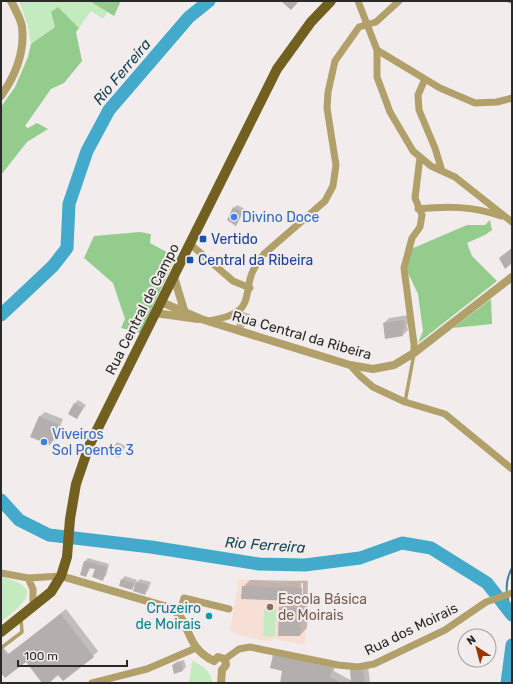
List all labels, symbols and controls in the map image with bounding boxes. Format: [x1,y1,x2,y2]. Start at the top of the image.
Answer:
water label: Rio Ferreira [89,35,155,109]
place label: Divino Doce [242,209,320,226]
marker: Divino Doce [229,212,239,222]
place label: Vertido [211,231,258,248]
marker: Vertido [198,234,208,244]
street label: Rua Central de Campo [102,241,183,378]
place label: Central da Ribeira [198,252,313,269]
marker: Central da Ribeira [185,255,195,265]
street label: Rua Central da Ribeira [230,307,373,364]
place label: Viveiros Sol Poente 3 [52,426,134,459]
marker: Viveiros Sol Poente 3 [39,437,49,447]
water label: Rio Ferreira [224,533,306,557]
place label: Escola Básica de Moirais [278,591,367,624]
place label: Cruzeiro de Moirais [135,600,201,633]
street label: Rua dos Moirais [362,600,461,659]
marker: Escola Básica de Moirais [265,602,275,612]
marker: Cruzeiro de Moirais [204,611,214,621]
north arrow [457,628,497,668]
text: N [464,633,479,648]
scale bar [18,642,127,668]
text: 100 m [24,649,58,663]

